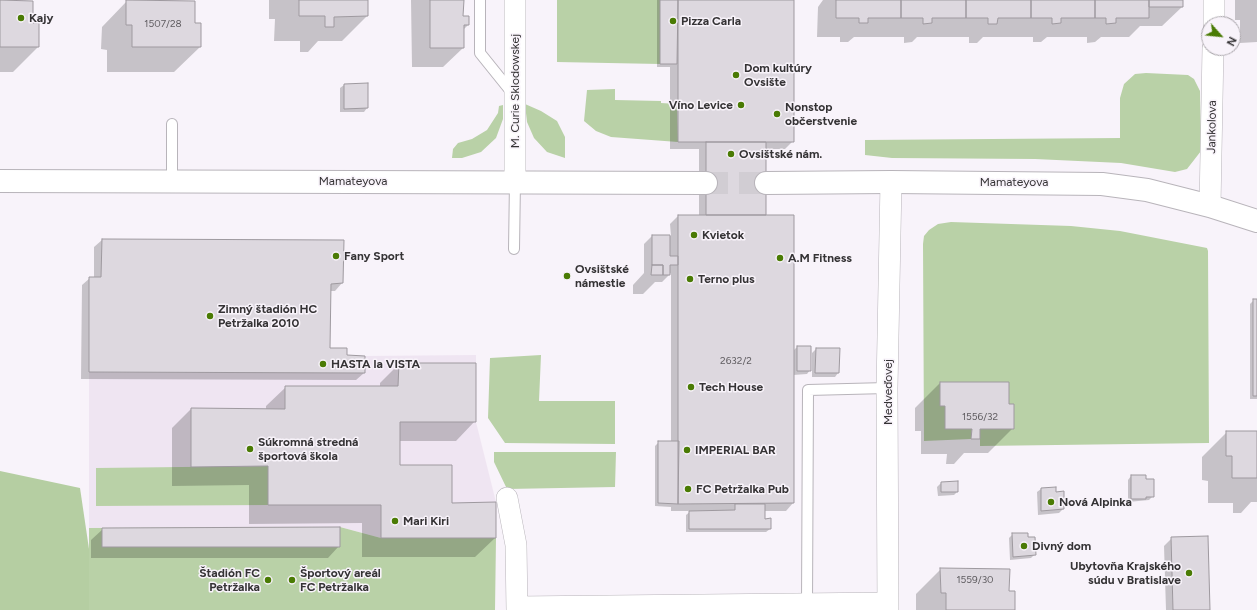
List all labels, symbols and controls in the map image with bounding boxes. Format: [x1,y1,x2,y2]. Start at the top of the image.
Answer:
place label: Kajy [29,11,53,25]
marker: Kajy [16,13,26,23]
place label: Pizza Carla [681,14,741,28]
marker: Pizza Carla [668,16,678,26]
north arrow [1201,16,1241,56]
house number: 1507/28 [144,18,182,30]
street label: M. Curie Sklodowskej [508,34,522,148]
text: N [1224,34,1239,48]
place label: Dom kultúry Ovsište [744,61,812,89]
marker: Dom kultúry Ovsište [731,70,741,80]
place label: Víno Levice [669,98,733,112]
marker: Víno Levice [736,100,746,110]
place label: Nonstop občerstvenie [785,100,857,128]
street label: Jankolova [1204,100,1220,154]
marker: Nonstop občerstvenie [772,109,782,119]
place label: Ovsištské nám. [739,147,822,161]
marker: Ovsištské nám. [726,149,736,159]
street label: Mamateyova [319,174,387,188]
street label: Mamateyova [980,175,1048,189]
place label: Kvietok [702,228,744,242]
marker: Kvietok [689,230,699,240]
place label: Fany Sport [344,249,404,263]
marker: Fany Sport [331,251,341,261]
place label: A.M Fitness [788,251,852,265]
marker: A.M Fitness [775,253,785,263]
place label: Ovsištské námestie [575,262,629,290]
marker: Ovsištské námestie [562,271,572,281]
place label: Terno plus [698,272,755,286]
marker: Terno plus [685,274,695,284]
place label: Zimný štadión HC Petržalka 2010 [218,302,317,330]
marker: Zimný štadión HC Petržalka 2010 [205,311,215,321]
house number: 2632/2 [720,355,752,367]
place label: HASTA la VISTA [331,357,420,371]
marker: HASTA la VISTA [318,359,328,369]
street label: Medveďovej [881,359,895,425]
place label: Tech House [699,380,763,394]
marker: Tech House [686,382,696,392]
house number: 1556/32 [962,411,998,423]
place label: Súkromná stredná športová škola [258,435,358,463]
place label: IMPERIAL BAR [695,443,776,457]
marker: Súkromná stredná športová škola [245,444,255,454]
marker: IMPERIAL BAR [682,445,692,455]
place label: FC Petržalka Pub [696,482,789,496]
marker: FC Petržalka Pub [683,484,693,494]
place label: Nová Alpinka [1059,495,1132,509]
marker: Nová Alpinka [1046,497,1056,507]
place label: Mari Kiri [403,514,449,528]
marker: Mari Kiri [390,516,400,526]
place label: Divný dom [1032,539,1091,553]
marker: Divný dom [1019,541,1029,551]
place label: Ubytovňa Krajského súdu v Bratislave [1070,559,1181,587]
place label: Štadión FC Petržalka [199,566,260,594]
place label: Športový areál FC Petržalka [300,566,381,594]
marker: Ubytovňa Krajského súdu v Bratislave [1184,568,1194,578]
house number: 1559/30 [956,574,994,586]
marker: Štadión FC Petržalka [263,575,273,585]
marker: Športový areál FC Petržalka [287,575,297,585]

